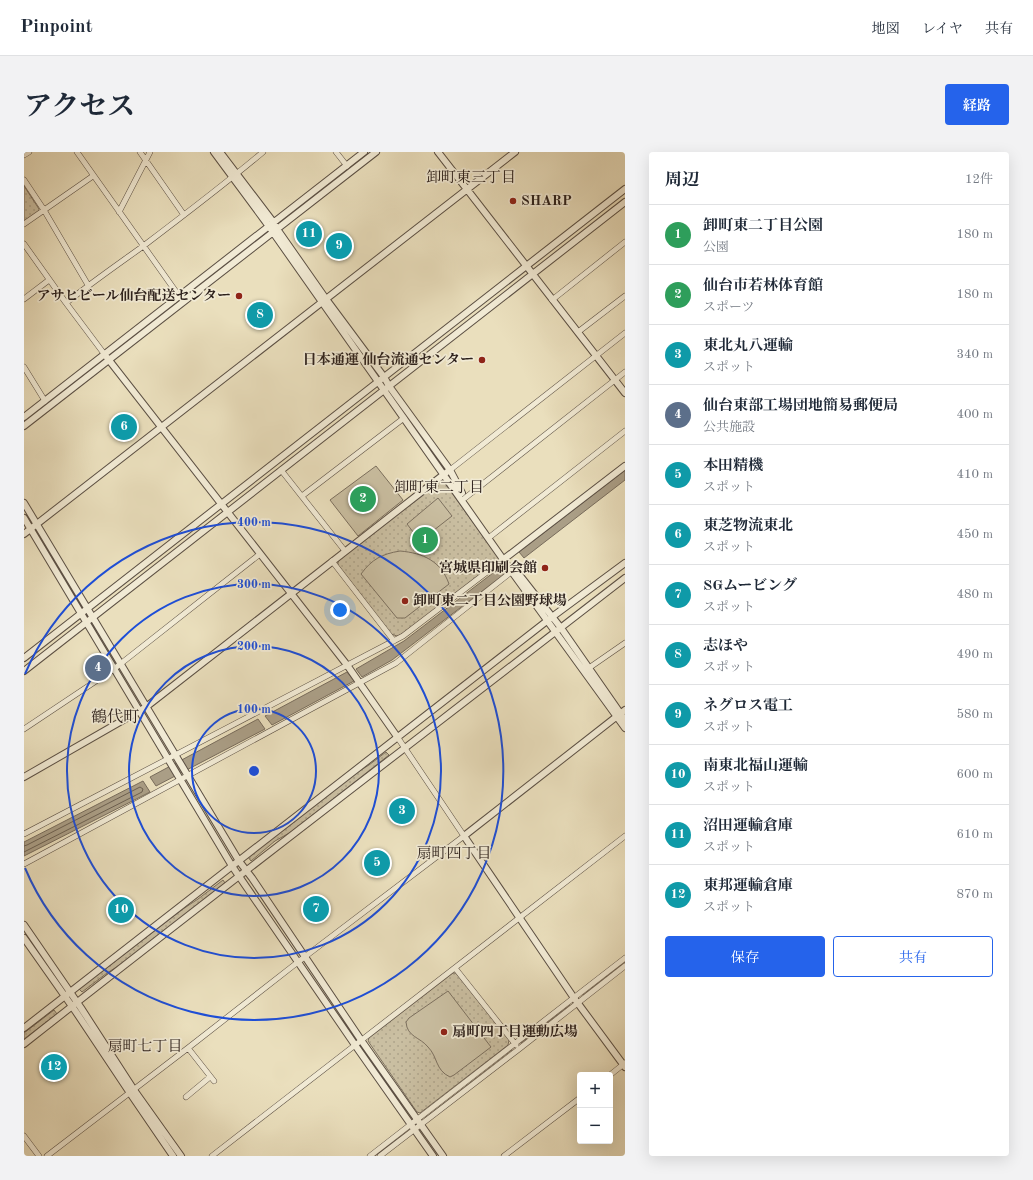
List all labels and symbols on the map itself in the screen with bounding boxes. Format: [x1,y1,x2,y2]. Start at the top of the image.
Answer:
district label: 卸町東三丁目 [426,169,516,186]
place label: SHARP [521,194,572,208]
marker: SHARP [508,196,518,206]
pin: 11 [296,219,322,249]
pin: 9 [326,231,352,261]
place label: アサヒビール仙台配送センター [36,287,231,303]
marker: アサヒビール仙台配送センター [234,291,244,301]
pin: 8 [247,300,273,330]
place label: 日本通運 仙台流通センター [303,351,474,367]
marker: 日本通運 仙台流通センター [477,355,487,365]
pin: 6 [111,412,137,442]
district label: 卸町東二丁目 [394,479,484,496]
pin: 2 [350,484,376,514]
text: 400 m [237,517,271,529]
pin: 1 [412,525,438,555]
place label: 宮城県印刷会館 [439,559,537,575]
marker: 宮城県印刷会館 [540,563,550,573]
text: 300 m [237,579,271,591]
place label: 卸町東二丁目公園野球場 [413,593,567,608]
marker: 卸町東二丁目公園野球場 [400,596,410,606]
your location [330,600,350,620]
text: 200 m [237,641,271,653]
pin: 4 [85,653,111,683]
text: 100 m [237,704,271,716]
district label: 鶴代町 [91,708,139,726]
centre of rings [247,764,261,778]
pin: 3 [389,796,415,826]
district label: 扇町四丁目 [416,845,492,862]
pin: 5 [364,848,390,878]
pin: 7 [303,894,329,924]
pin: 10 [108,895,134,925]
place label: 扇町四丁目運動広場 [452,1023,578,1039]
marker: 扇町四丁目運動広場 [439,1027,449,1037]
district label: 扇町七丁目 [107,1038,183,1055]
pin: 12 [41,1052,67,1082]

